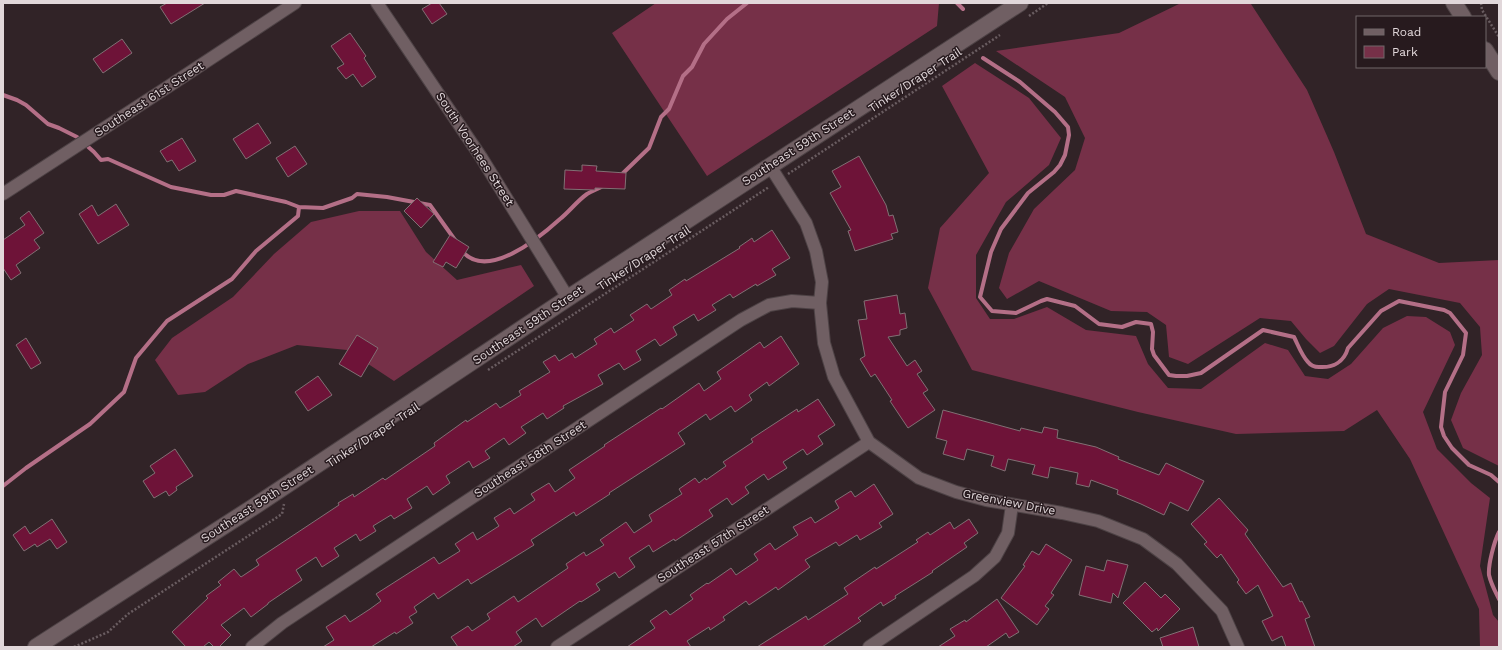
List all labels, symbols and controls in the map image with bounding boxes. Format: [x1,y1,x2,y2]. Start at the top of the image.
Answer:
legend [1356,16,1486,68]
text: Road [1392,25,1421,39]
street label: Tinker/Draper Trail [866,44,965,115]
text: Park [1392,45,1418,59]
street label: Southeast 61st Street [92,58,206,140]
street label: South Voorhees Street [433,90,517,208]
street label: Southeast 59th Street [739,105,857,189]
street label: Tinker/Draper Trail [595,222,694,293]
street label: Southeast 59th Street [470,283,586,367]
street label: Tinker/Draper Trail [324,399,423,470]
street label: Southeast 58th Street [471,417,589,501]
street label: Southeast 59th Street [198,462,316,546]
street label: Greenview Drive [961,486,1057,518]
street label: Southeast 57th Street [655,503,771,585]

